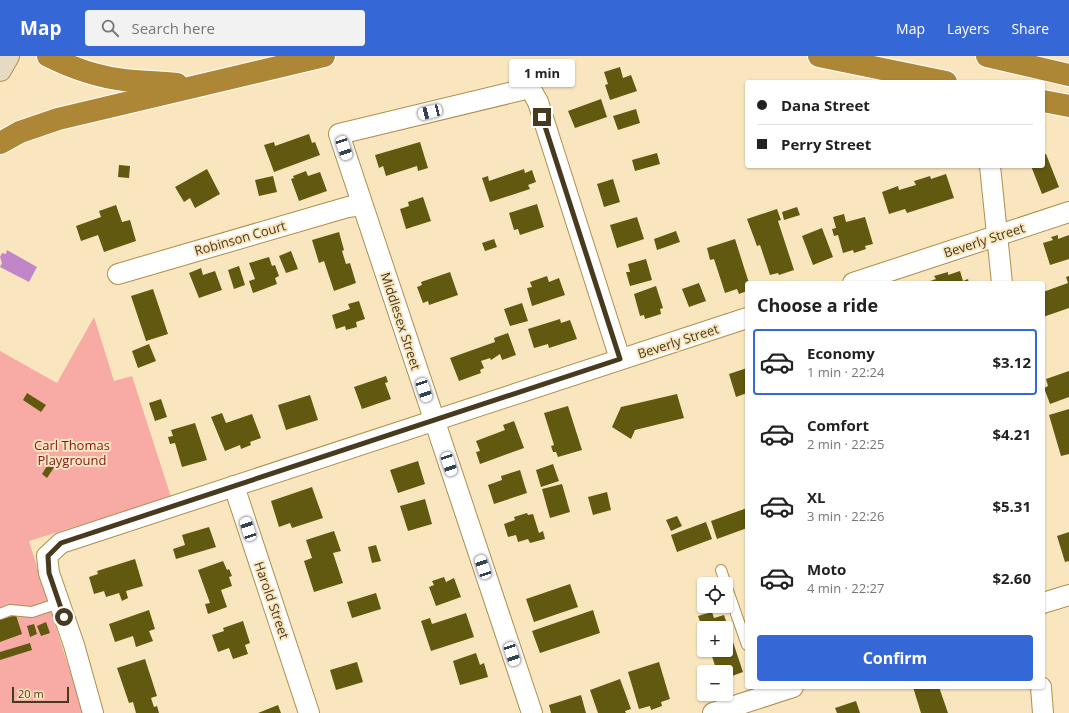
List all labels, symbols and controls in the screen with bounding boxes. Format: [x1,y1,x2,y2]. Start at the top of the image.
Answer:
search box [85,10,365,46]
text: Map [20,15,61,41]
icon: search [99,17,121,39]
text: Search here [131,18,215,38]
text: Map [896,19,925,38]
text: Layers [947,19,989,38]
text: Share [1011,19,1049,38]
callout: 1 min [509,59,575,87]
text: 1 min [524,64,560,82]
text: Dana Street [781,95,870,115]
car [417,103,443,121]
route end [533,108,551,126]
text: Perry Street [781,134,871,154]
car [334,135,354,161]
street label: Robinson Court [192,216,288,260]
street label: Beverly Street [941,218,1027,262]
street label: Middlesex Street [377,270,425,372]
text: Choose a ride [757,293,878,317]
street label: Beverly Street [635,319,721,363]
text: Economy [807,343,875,363]
icon: car [759,344,795,380]
text: $3.12 [992,352,1031,372]
text: 1 min · 22:24 [807,363,884,381]
car [414,377,434,403]
text: Comfort [807,415,869,435]
icon: car [759,416,795,452]
text: $4.21 [992,424,1031,444]
text: 2 min · 22:25 [807,435,884,453]
park label: Carl Thomas Playground [34,436,110,469]
car [440,451,458,477]
text: XL [807,487,825,507]
icon: car [759,488,795,524]
text: $5.31 [992,496,1031,516]
text: 3 min · 22:26 [807,507,884,525]
car [239,516,257,542]
car [473,554,493,580]
street label: Harold Street [250,559,294,641]
text: Moto [807,559,846,579]
icon: car [759,560,795,596]
text: $2.60 [992,568,1031,588]
map controls [697,577,733,701]
button: locate [697,577,733,613]
text: 4 min · 22:27 [807,579,884,597]
route start [55,608,73,626]
button: + [697,621,733,657]
button: Confirm [757,635,1033,681]
car [503,641,521,667]
button: − [697,665,733,701]
scale bar [12,685,69,704]
text: 20 m [18,686,44,701]

